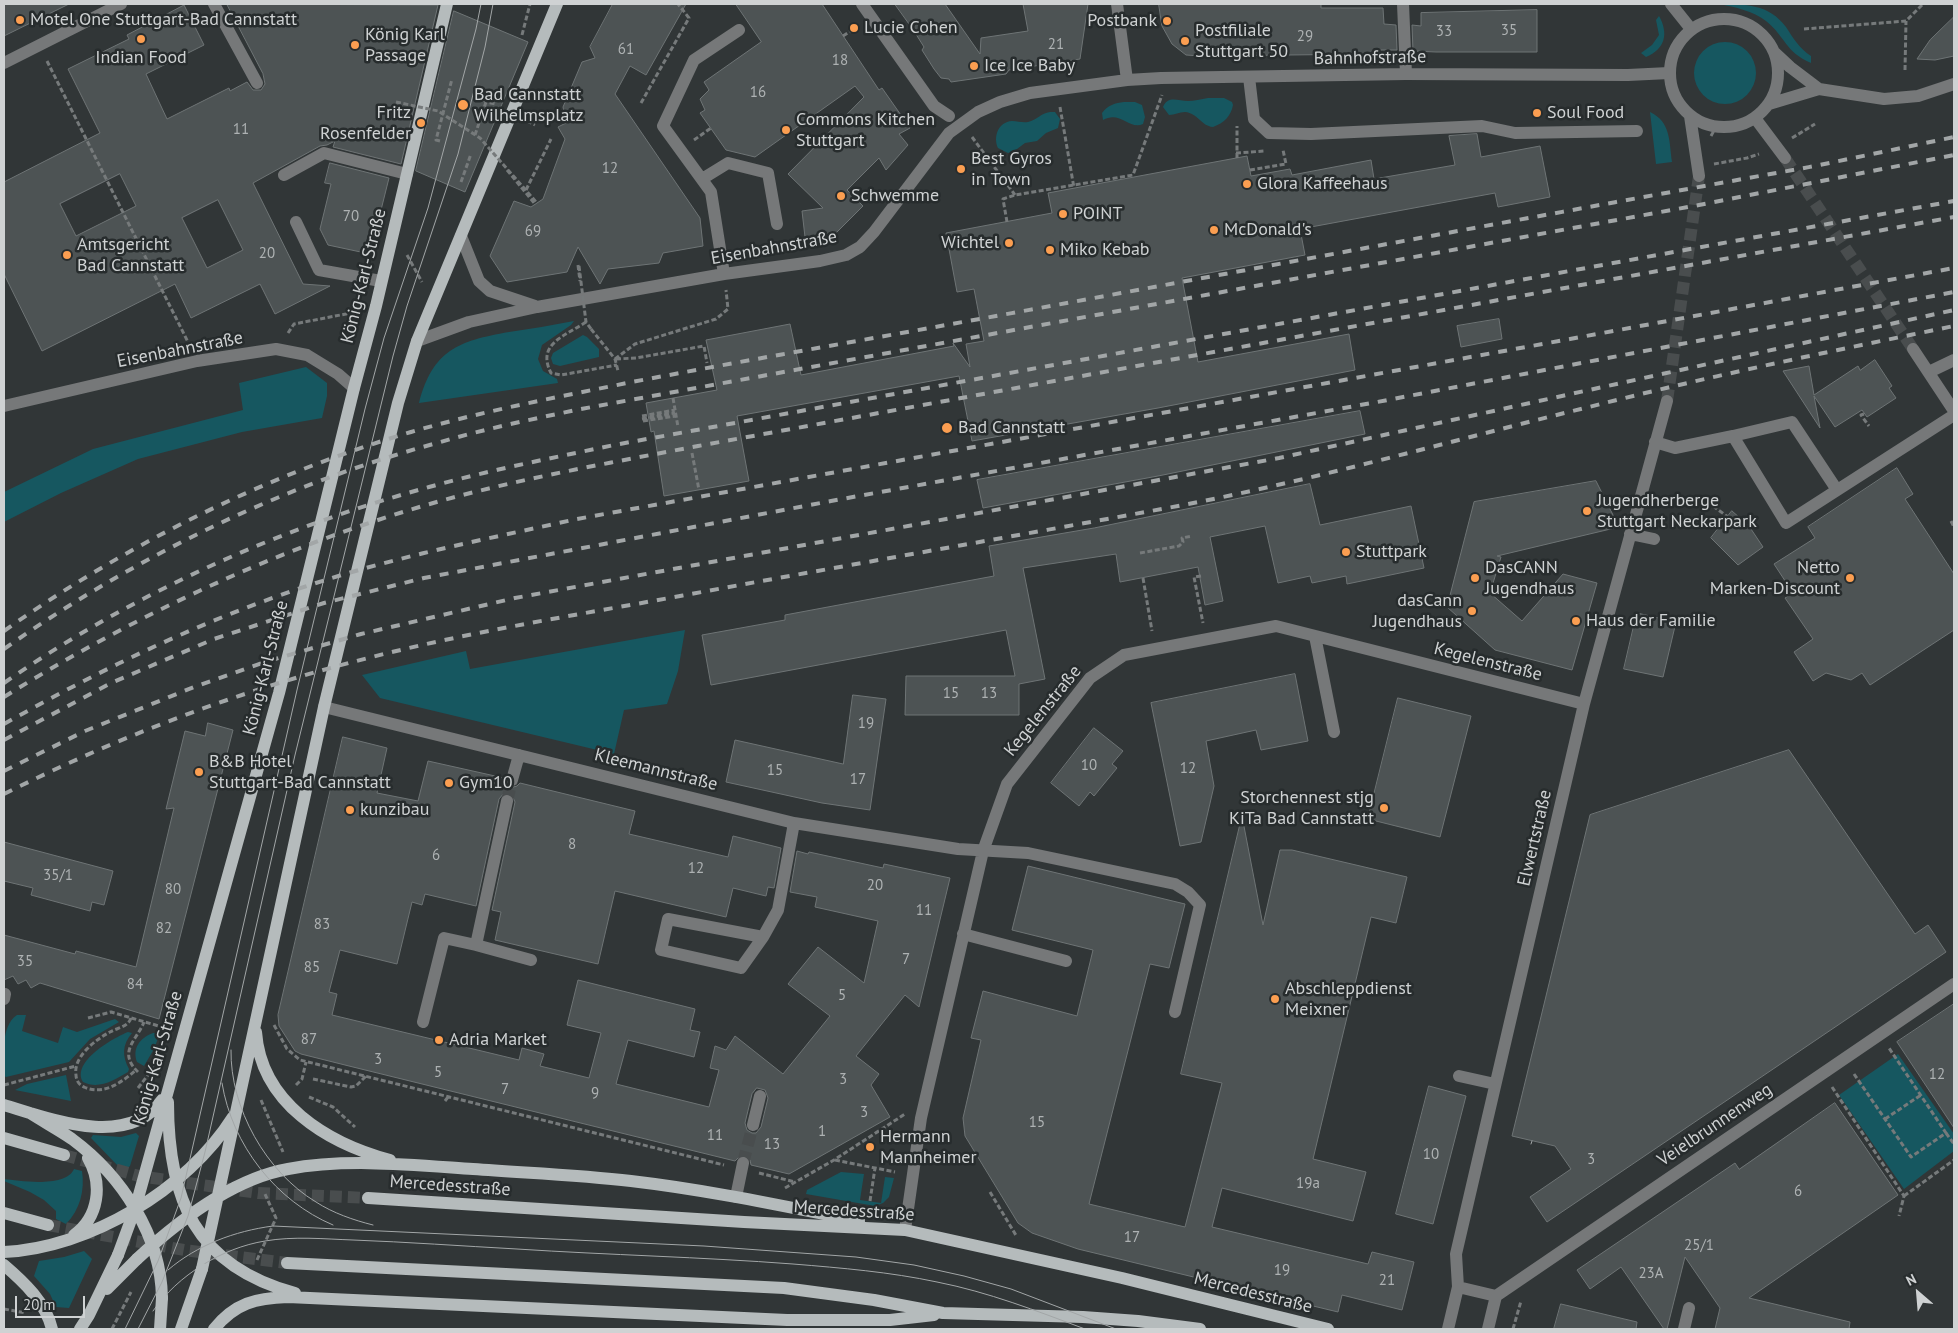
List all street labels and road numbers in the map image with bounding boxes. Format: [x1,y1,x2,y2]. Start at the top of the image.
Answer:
street label: Bahnhofstraße [1313,46,1427,70]
street label: König-Karl-Straße [337,206,391,346]
street label: Eisenbahnstraße [709,226,839,270]
street label: Eisenbahnstraße [115,327,245,373]
street label: König-Karl-Straße [239,598,293,738]
street label: Kegelenstraße [1432,638,1544,686]
street label: Kegelenstraße [1000,661,1086,761]
street label: Kleemannstraße [592,744,720,796]
street label: Elwertstraße [1513,788,1557,888]
street label: König-Karl-Straße [129,989,187,1127]
street label: Veielbrunnenweg [1654,1079,1776,1171]
street label: Mercedesstraße [389,1171,511,1201]
street label: Mercedesstraße [793,1196,915,1226]
street label: Mercedesstraße [1192,1268,1314,1318]

